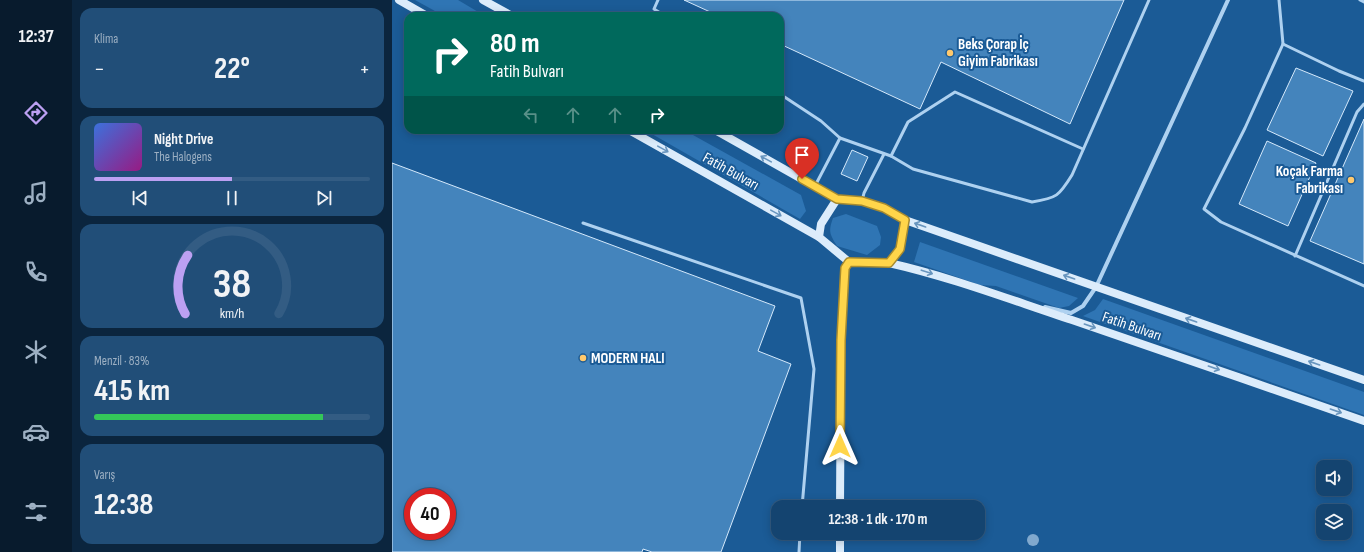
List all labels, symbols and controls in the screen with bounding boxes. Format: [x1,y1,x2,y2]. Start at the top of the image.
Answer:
text: 12:37 [18,26,54,47]
text: 80 m [490,27,539,60]
icon: right [424,28,476,80]
text: Klima [94,31,118,47]
place label: Beks Çorap İç Giyim Fabrikası [958,35,1038,71]
marker: Beks Çorap İç Giyim Fabrikası [945,48,955,58]
text: 22° [214,51,250,87]
text: − [94,56,105,83]
text: + [359,56,370,83]
text: Fatih Bulvarı [490,61,564,82]
icon: directions [22,99,50,127]
icon: left [520,104,542,126]
icon: ahead [562,104,584,126]
icon: ahead [604,104,626,126]
icon: right [646,104,668,126]
text: Night Drive [154,130,213,149]
pin [785,138,819,179]
icon: arrive [791,144,813,166]
one-way arrow [657,146,669,154]
street label: Fatih Bulvarı [699,148,762,195]
text: The Halogens [154,149,212,165]
one-way arrow [760,154,772,162]
place label: Koçak Farma Fabrikası [1276,162,1343,198]
marker: Koçak Farma Fabrikası [1346,175,1356,185]
icon: music [22,179,50,207]
icon: previous [129,187,151,209]
icon: pause [221,187,243,209]
icon: next [313,187,335,209]
one-way arrow [770,210,782,217]
one-way arrow [914,220,926,228]
icon: phone [22,258,50,286]
text: 38 [213,260,251,309]
one-way arrow [920,269,933,276]
one-way arrow [1063,273,1075,281]
text: km/h [220,305,244,322]
street label: Fatih Bulvarı [1100,307,1164,345]
one-way arrow [1185,316,1197,324]
one-way arrow [1084,323,1096,331]
icon: climate [22,338,50,366]
place label: MODERN HALI [591,349,665,368]
text: Menzil · 83% [94,353,149,369]
marker: MODERN HALI [578,353,588,363]
one-way arrow [1308,359,1321,366]
one-way arrow [1207,365,1220,372]
text: 415 km [94,373,170,409]
one-way arrow [1330,408,1342,416]
icon: car [22,418,50,446]
position arrow [819,425,861,467]
map controls [1316,460,1352,540]
button: sound [1316,460,1352,496]
text: Varış [94,467,115,483]
text: 12:38 [94,487,154,523]
speed limit sign: 40 [404,488,456,540]
icon: filters [22,498,50,526]
button: layers [1316,504,1352,540]
text: 12:38 · 1 dk · 170 m [828,510,928,529]

